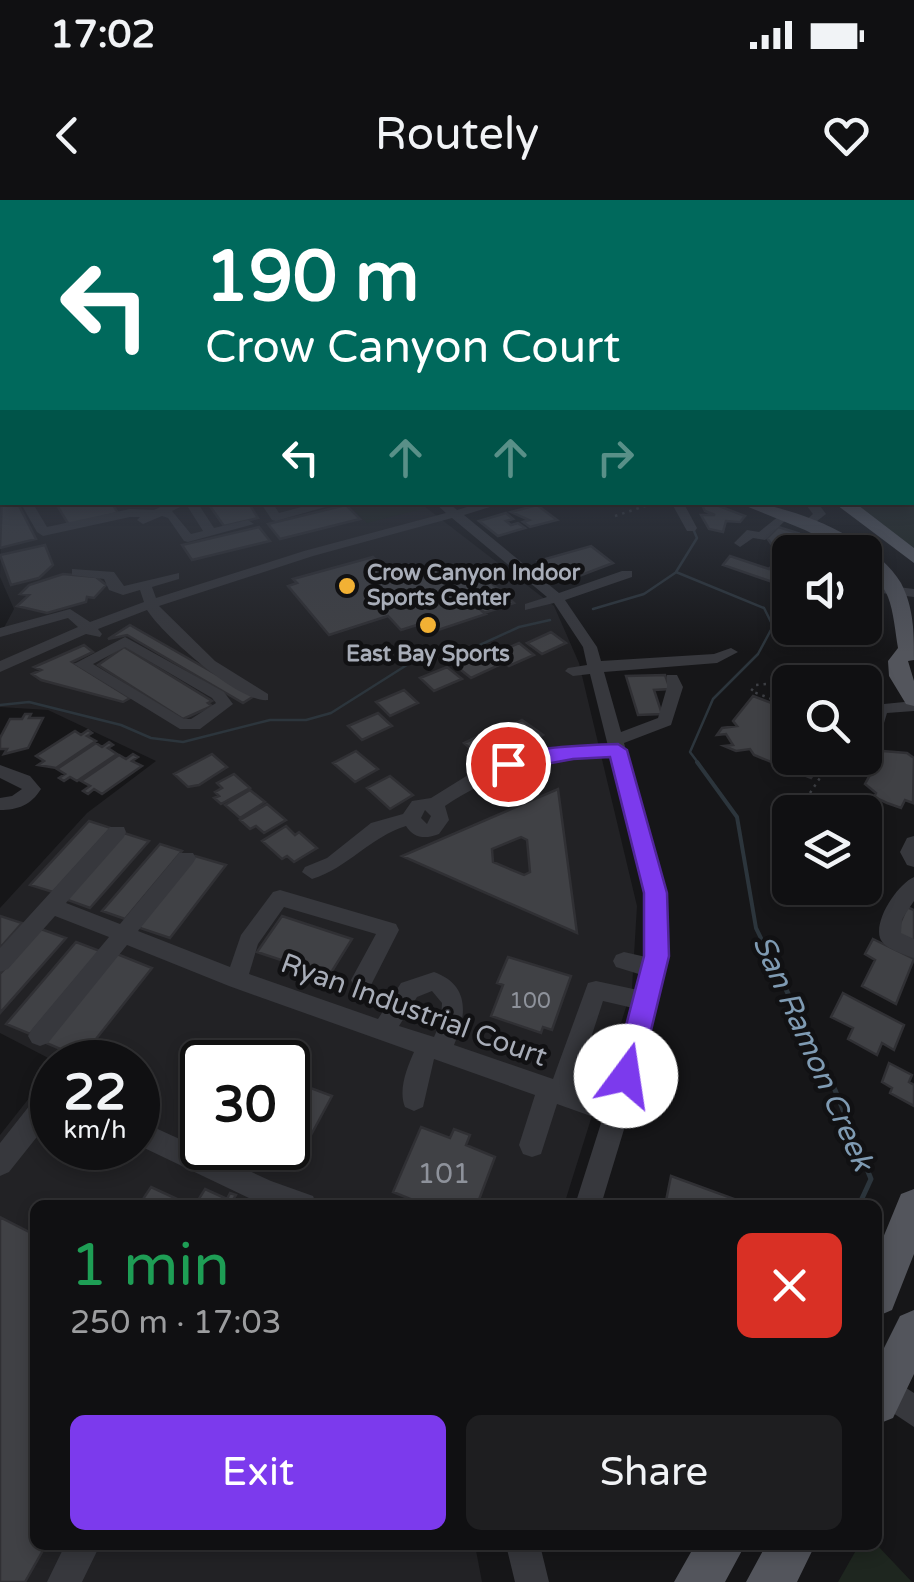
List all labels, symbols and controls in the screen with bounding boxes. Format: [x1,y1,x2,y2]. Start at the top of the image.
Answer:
text: 17:02 [50,12,155,58]
icon: back [40,108,95,163]
text: Routely [375,108,539,162]
icon: heart [819,108,874,163]
text: 190 m [205,236,419,320]
icon: left [40,240,170,370]
text: Crow Canyon Court [205,321,621,375]
icon: left [273,430,328,485]
icon: ahead [378,430,433,485]
icon: ahead [483,430,538,485]
icon: right [588,430,643,485]
map controls [772,535,882,905]
button: sound [772,535,882,645]
place label: Crow Canyon Indoor Sports Center [367,560,581,611]
marker: Crow Canyon Indoor Sports Center [336,575,358,597]
marker: East Bay Sports [417,614,439,636]
place label: East Bay Sports [346,641,510,667]
button: search [772,665,882,775]
pin [466,722,551,807]
icon: arrive [481,737,536,792]
button: layers [772,795,882,905]
water label: San Ramon Creek [745,930,883,1179]
street label: Ryan Industrial Court [276,946,552,1074]
house number: 100 [509,988,551,1014]
position arrow [574,1024,678,1128]
speed limit sign: 30 [180,1040,310,1170]
text: 22 [64,1063,126,1123]
text: km/h [64,1115,126,1145]
house number: 101 [418,1157,470,1191]
text: 1 min [70,1230,230,1302]
button: close [737,1233,842,1338]
text: 250 m · 17:03 [70,1304,282,1342]
button: Exit [70,1415,446,1530]
button: Share [466,1415,842,1530]

